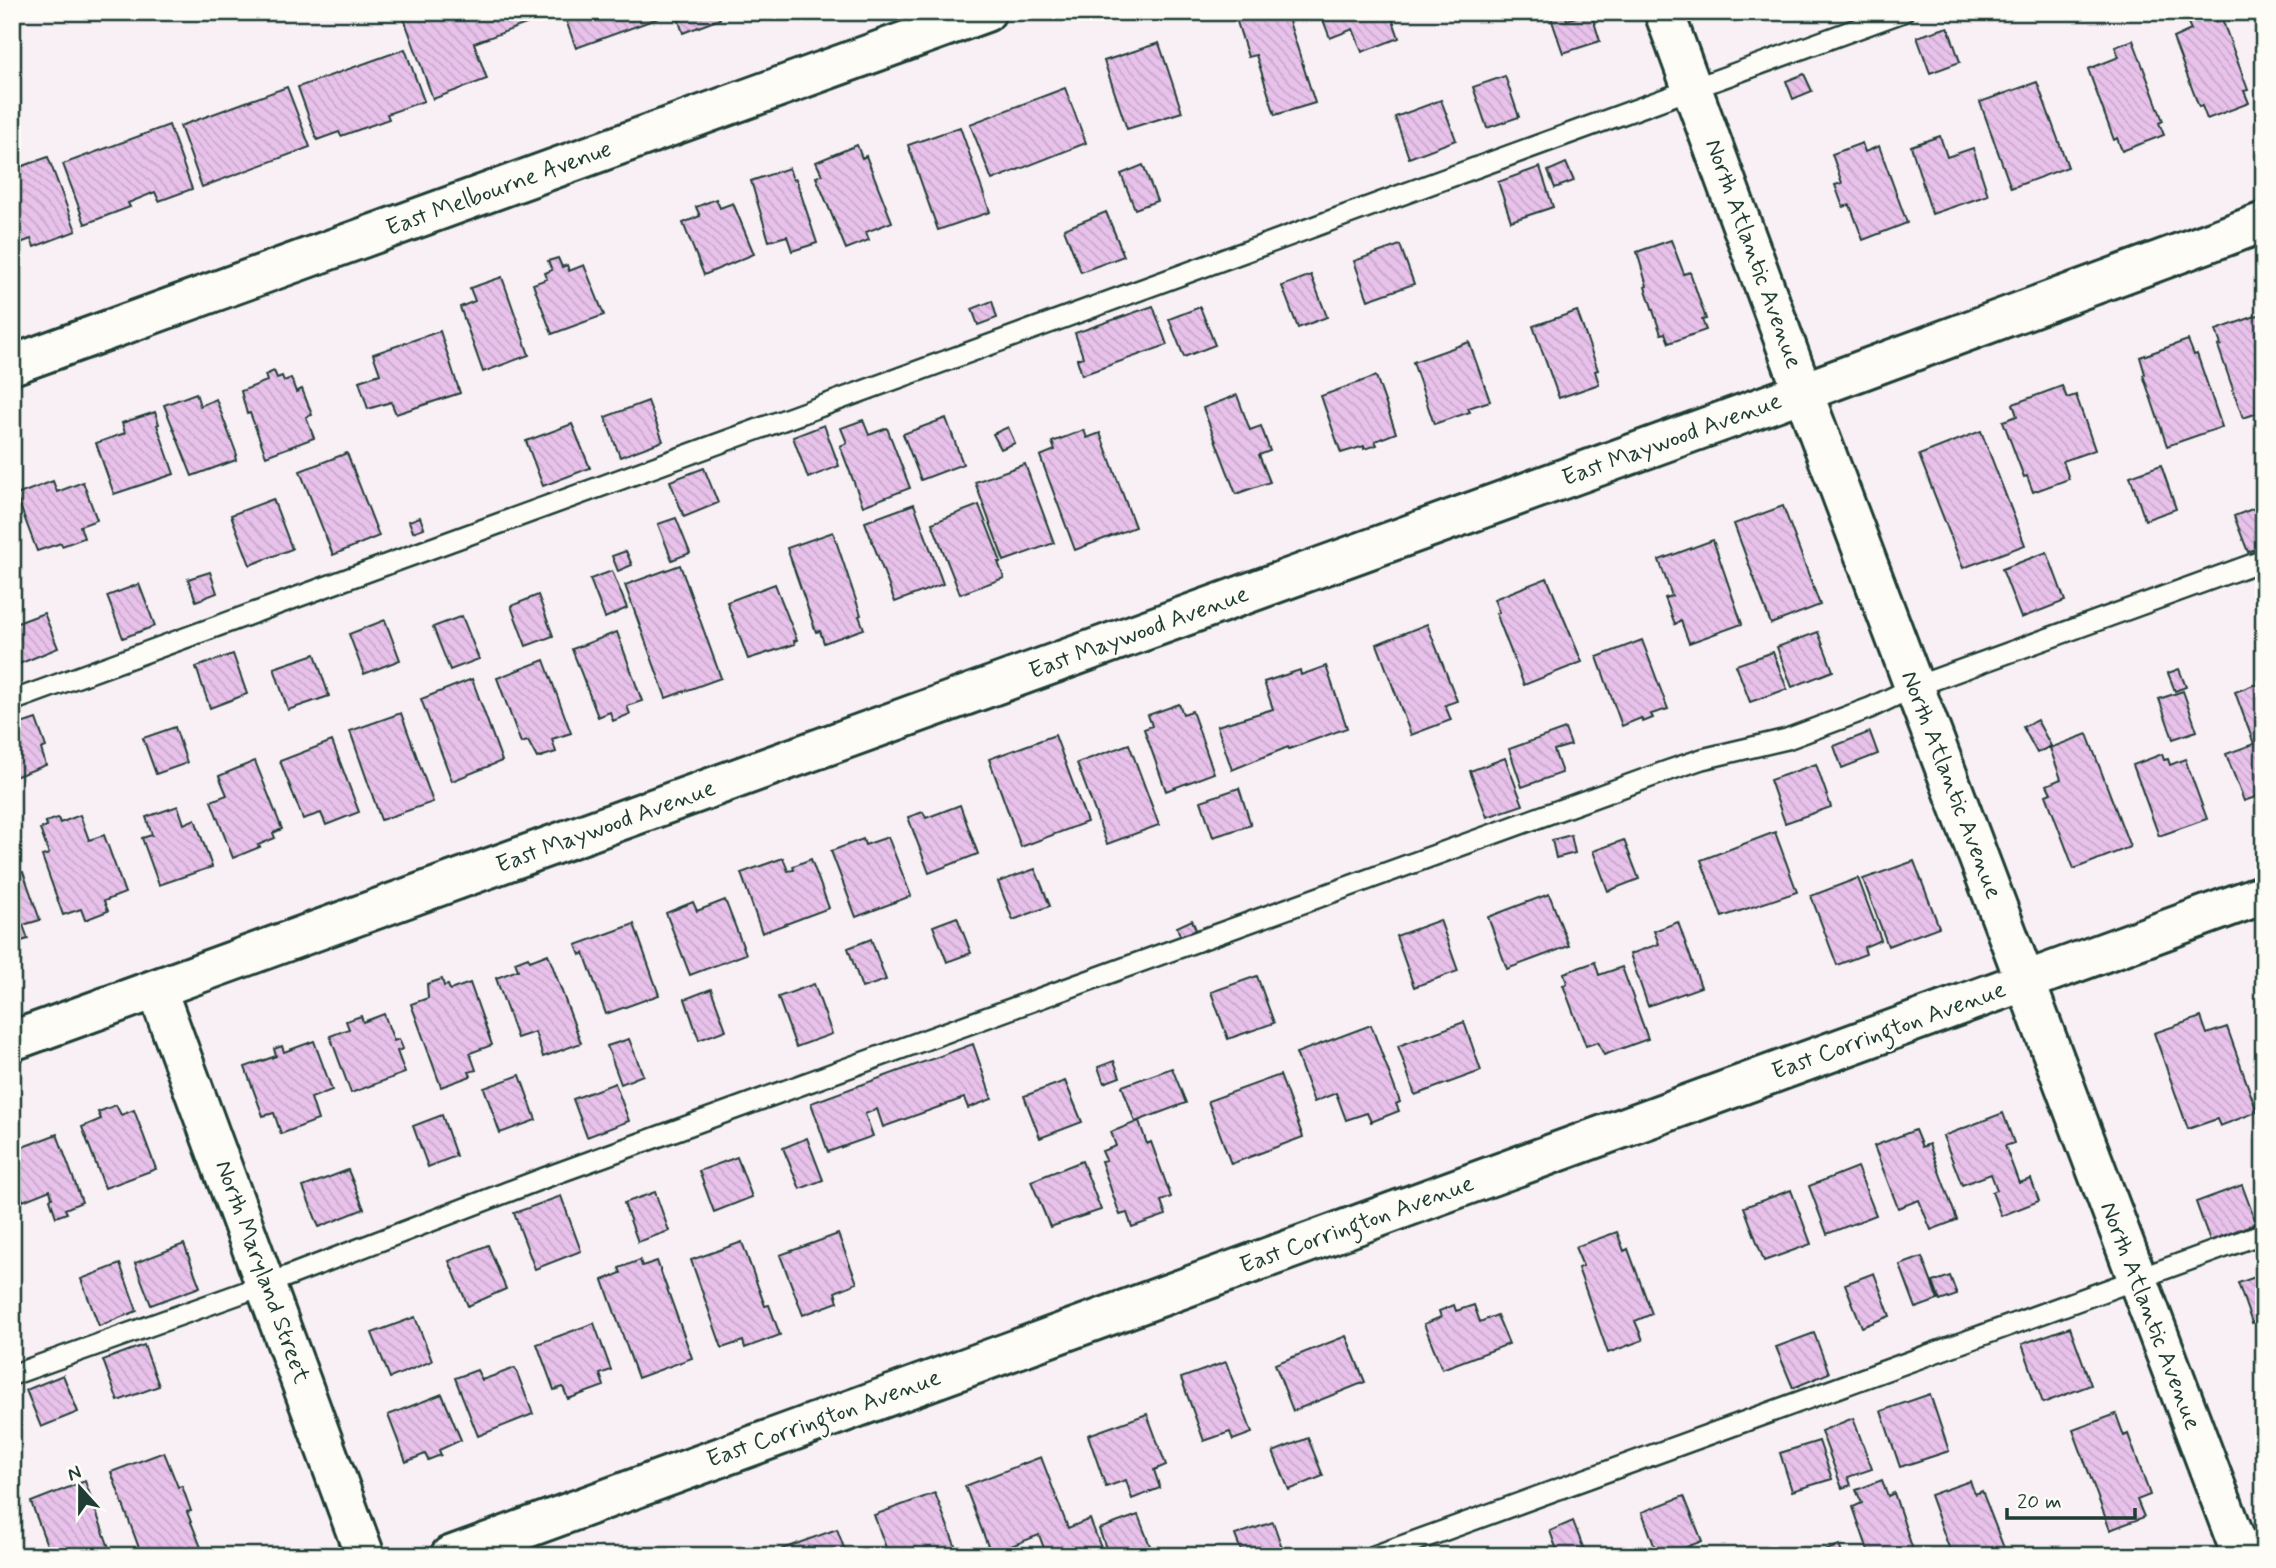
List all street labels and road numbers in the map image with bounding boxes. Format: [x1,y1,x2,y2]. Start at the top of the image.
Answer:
street label: East Melbourne Avenue [382,134,616,244]
street label: North Atlantic Avenue [1697,135,1809,373]
street label: East Maywood Avenue [1558,386,1786,494]
street label: East Maywood Avenue [1025,579,1253,687]
street label: North Atlantic Avenue [1893,667,2009,904]
street label: East Maywood Avenue [492,773,720,881]
street label: East Corrington Avenue [1768,974,2011,1091]
street label: North Maryland Street [207,1156,317,1388]
street label: East Corrington Avenue [1236,1168,1479,1285]
street label: North Atlantic Avenue [2092,1198,2208,1435]
street label: East Corrington Avenue [703,1362,946,1479]

